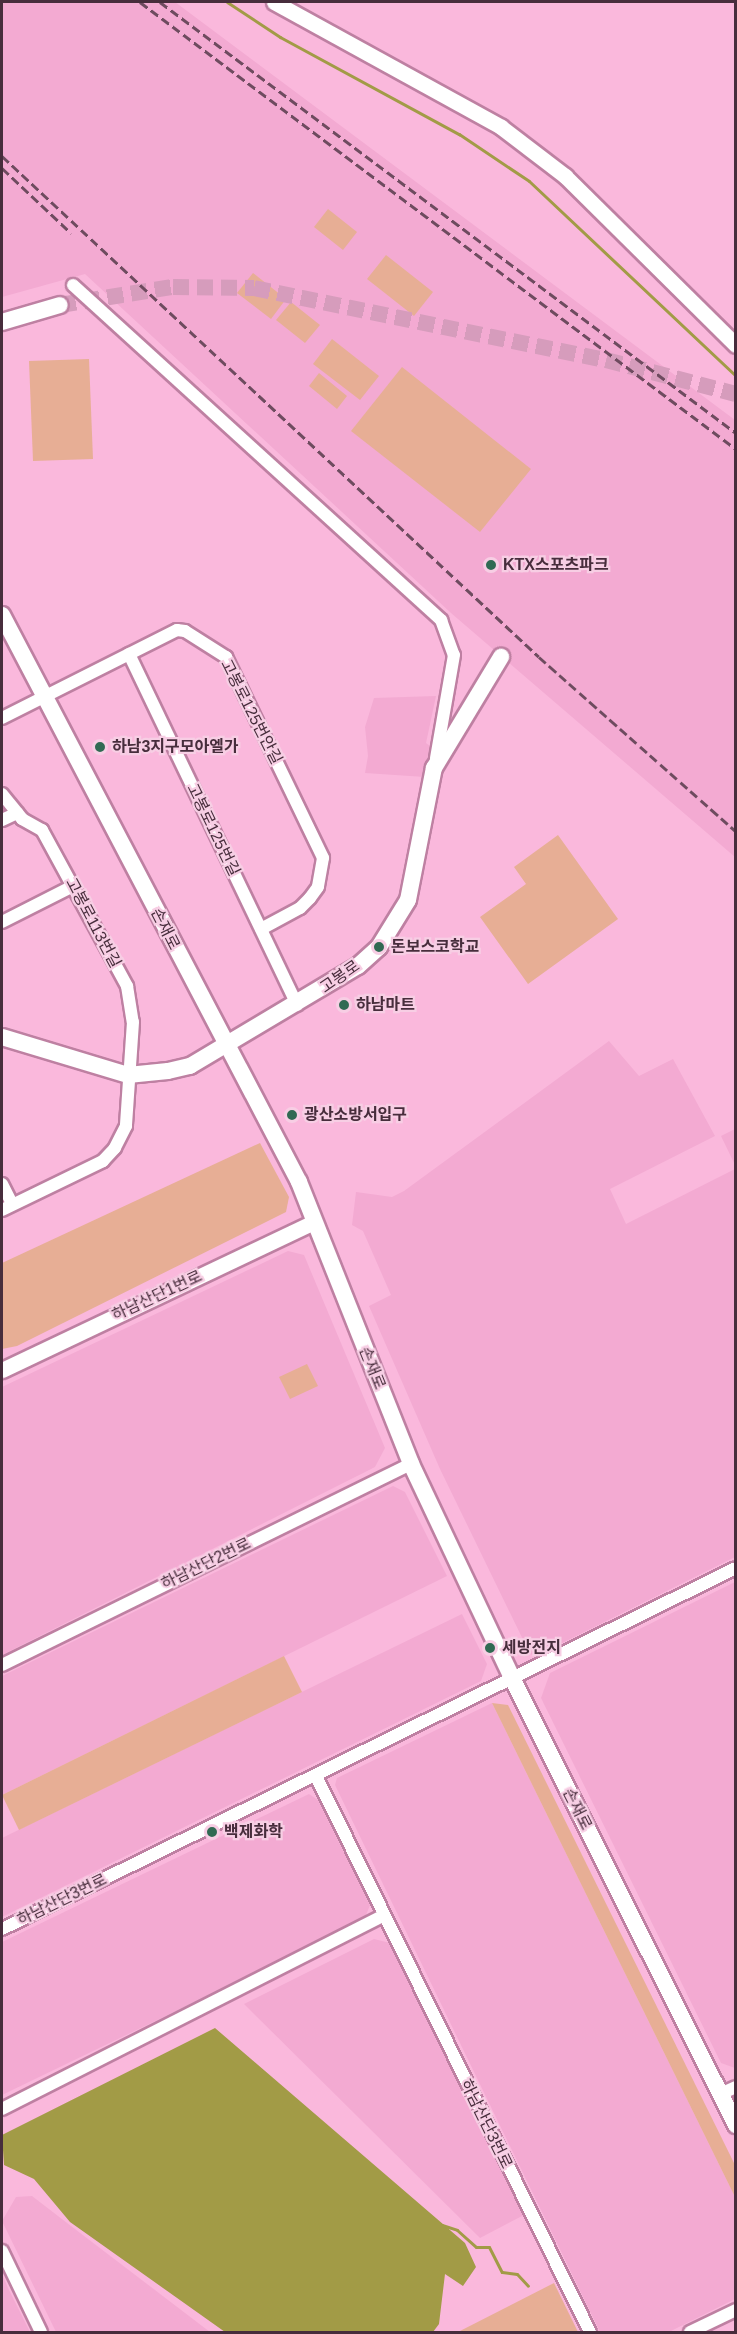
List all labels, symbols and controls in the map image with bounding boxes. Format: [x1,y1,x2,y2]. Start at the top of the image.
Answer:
place label: KTX스포츠파크 [503,555,609,575]
marker: KTX스포츠파크 [484,558,498,572]
street label: 고봉로125번안길 [216,656,286,768]
place label: 하남3지구모아엘가 [112,737,239,757]
marker: 하남3지구모아엘가 [93,740,107,754]
street label: 고봉로125번길 [182,781,244,879]
street label: 고봉로113번길 [61,875,125,971]
street label: 손재로 [146,905,184,953]
place label: 돈보스코학교 [391,937,479,957]
marker: 돈보스코학교 [372,940,386,954]
street label: 고봉로 [316,956,364,998]
place label: 하남마트 [356,995,415,1015]
marker: 하남마트 [337,998,351,1012]
place label: 광산소방서입구 [304,1105,407,1125]
marker: 광산소방서입구 [285,1108,299,1122]
street label: 하남산단1번로 [109,1267,205,1325]
street label: 손재로 [355,1344,389,1392]
street label: 하남산단2번로 [158,1534,254,1594]
place label: 세방전지 [502,1638,561,1658]
marker: 세방전지 [483,1641,497,1655]
street label: 손재로 [558,1785,596,1833]
place label: 백제화학 [224,1822,283,1842]
marker: 백제화학 [205,1825,219,1839]
street label: 하남산단3번로 [14,1870,110,1930]
street label: 하남산단3번로 [456,2076,516,2172]

